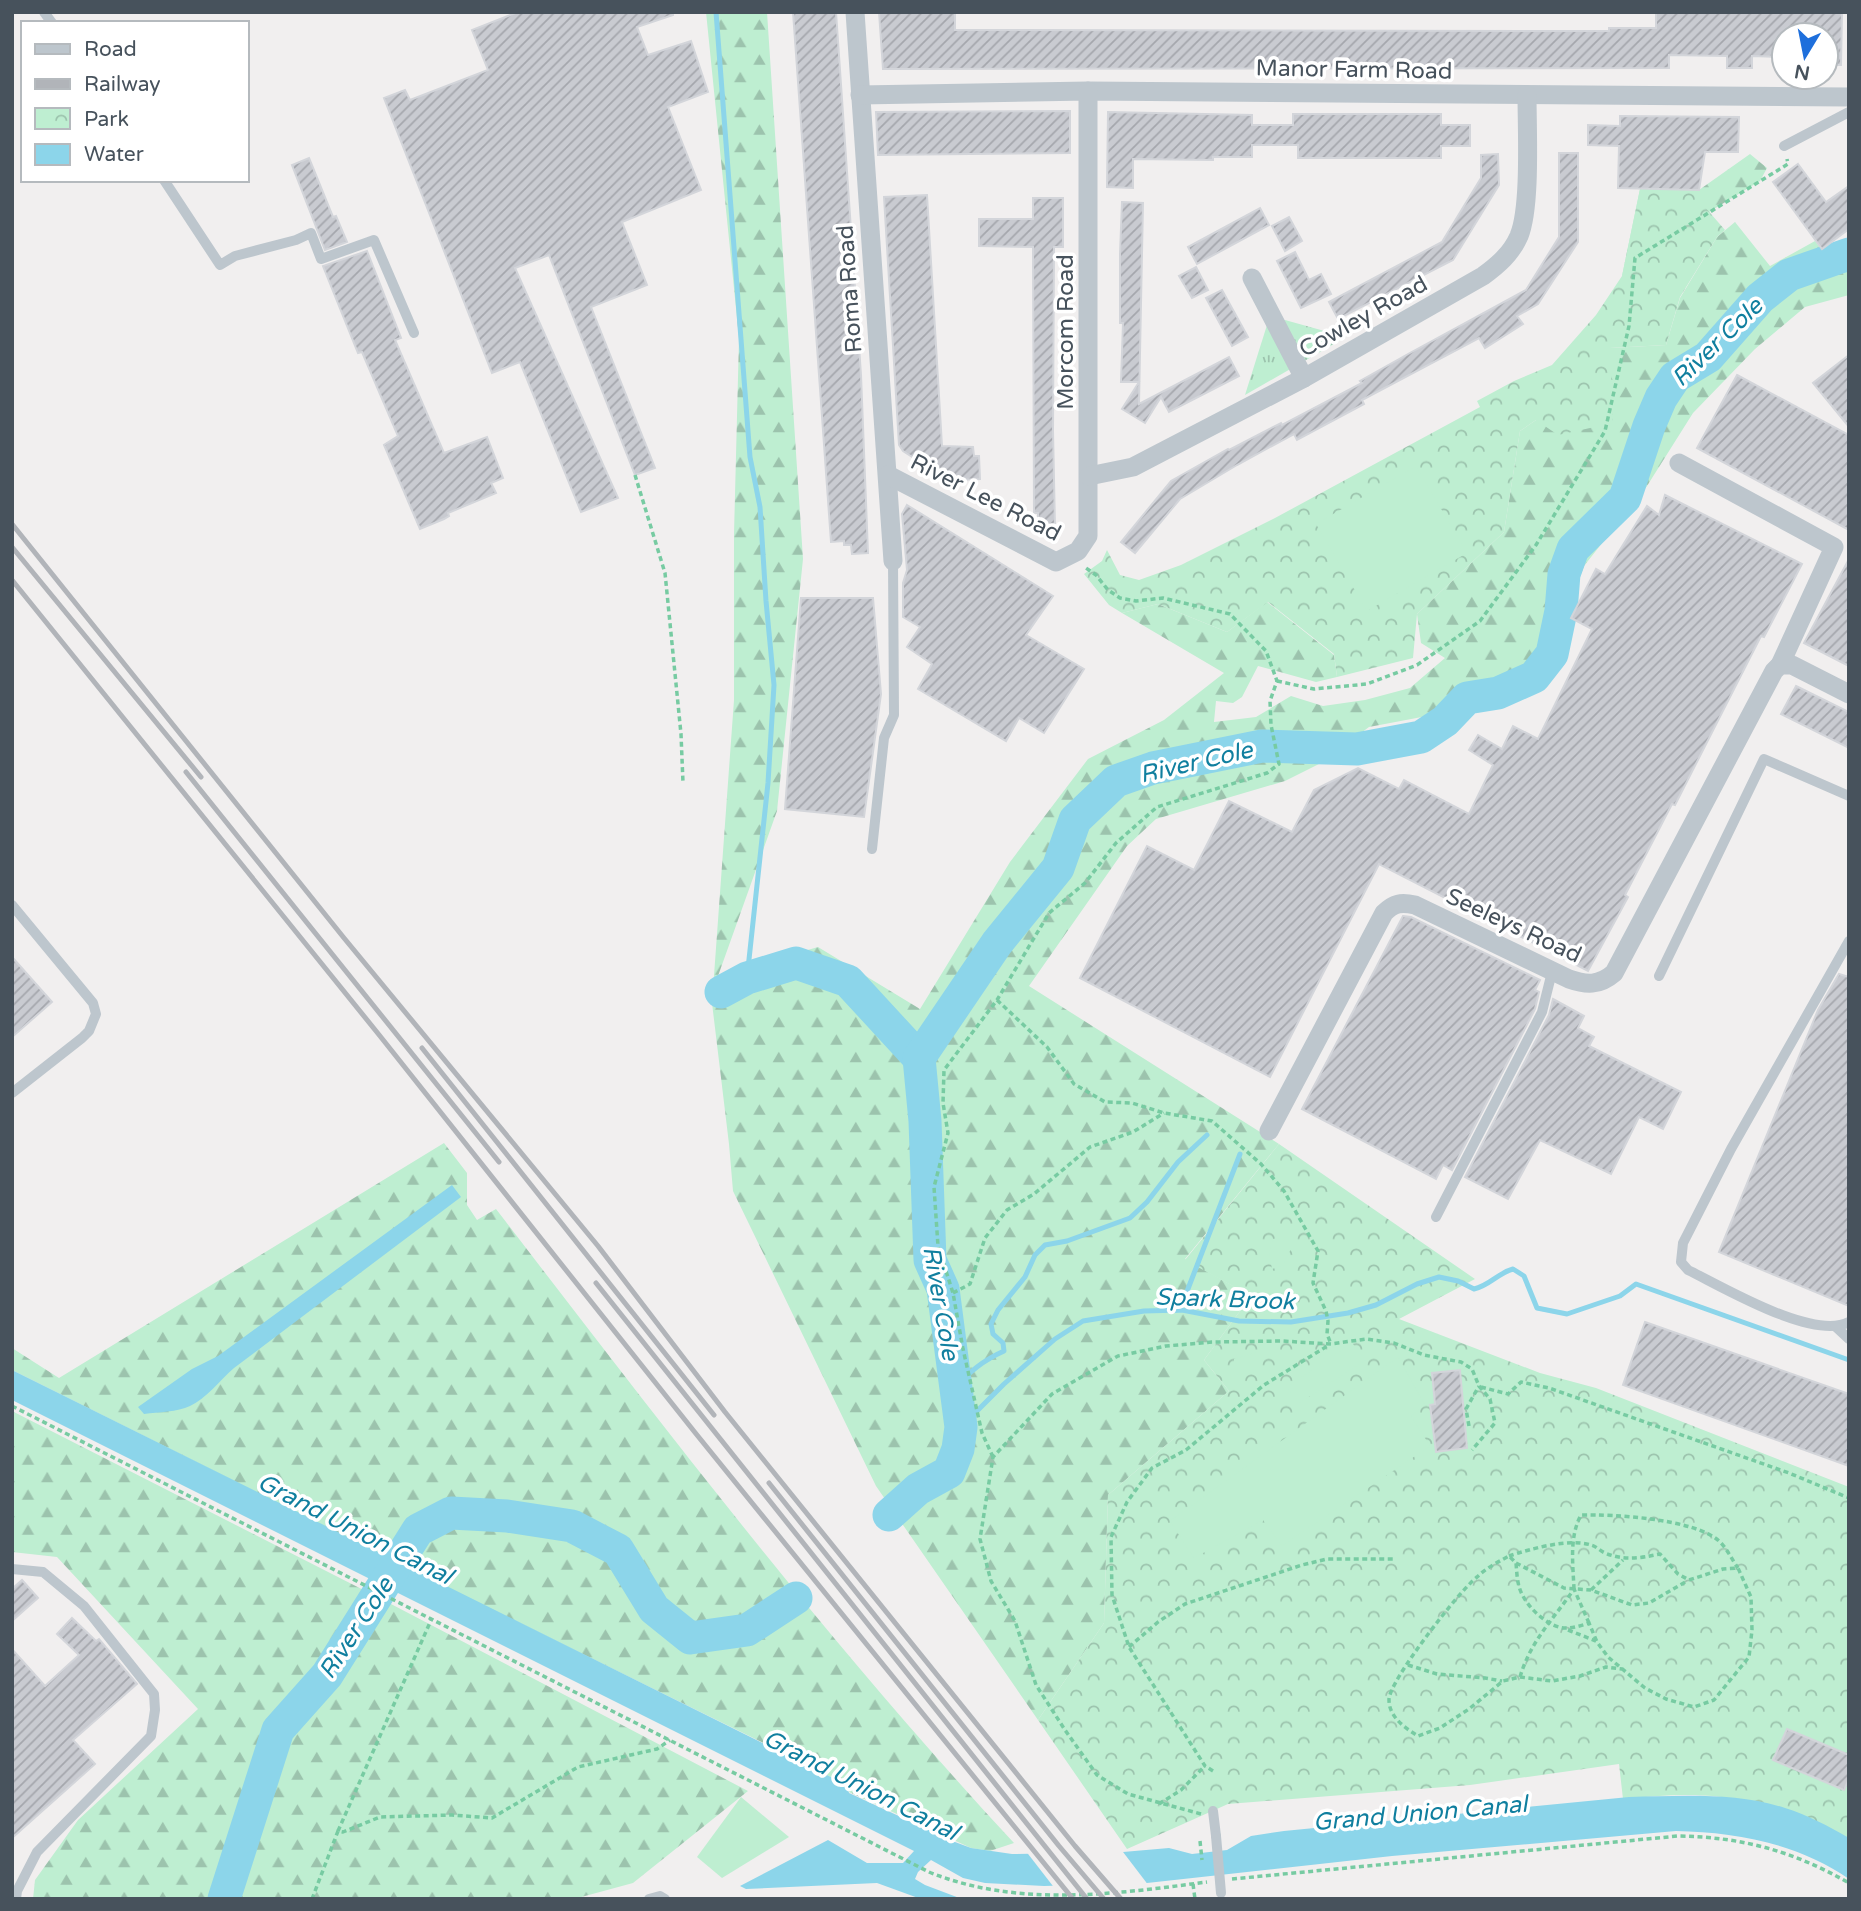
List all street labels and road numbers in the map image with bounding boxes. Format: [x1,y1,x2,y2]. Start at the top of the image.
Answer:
street label: Manor Farm Road [1255,54,1453,86]
street label: Roma Road [832,224,868,354]
street label: Morcom Road [1052,254,1080,410]
street label: Cowley Road [1294,270,1433,364]
street label: River Lee Road [906,448,1065,548]
street label: Seeleys Road [1441,882,1586,969]

